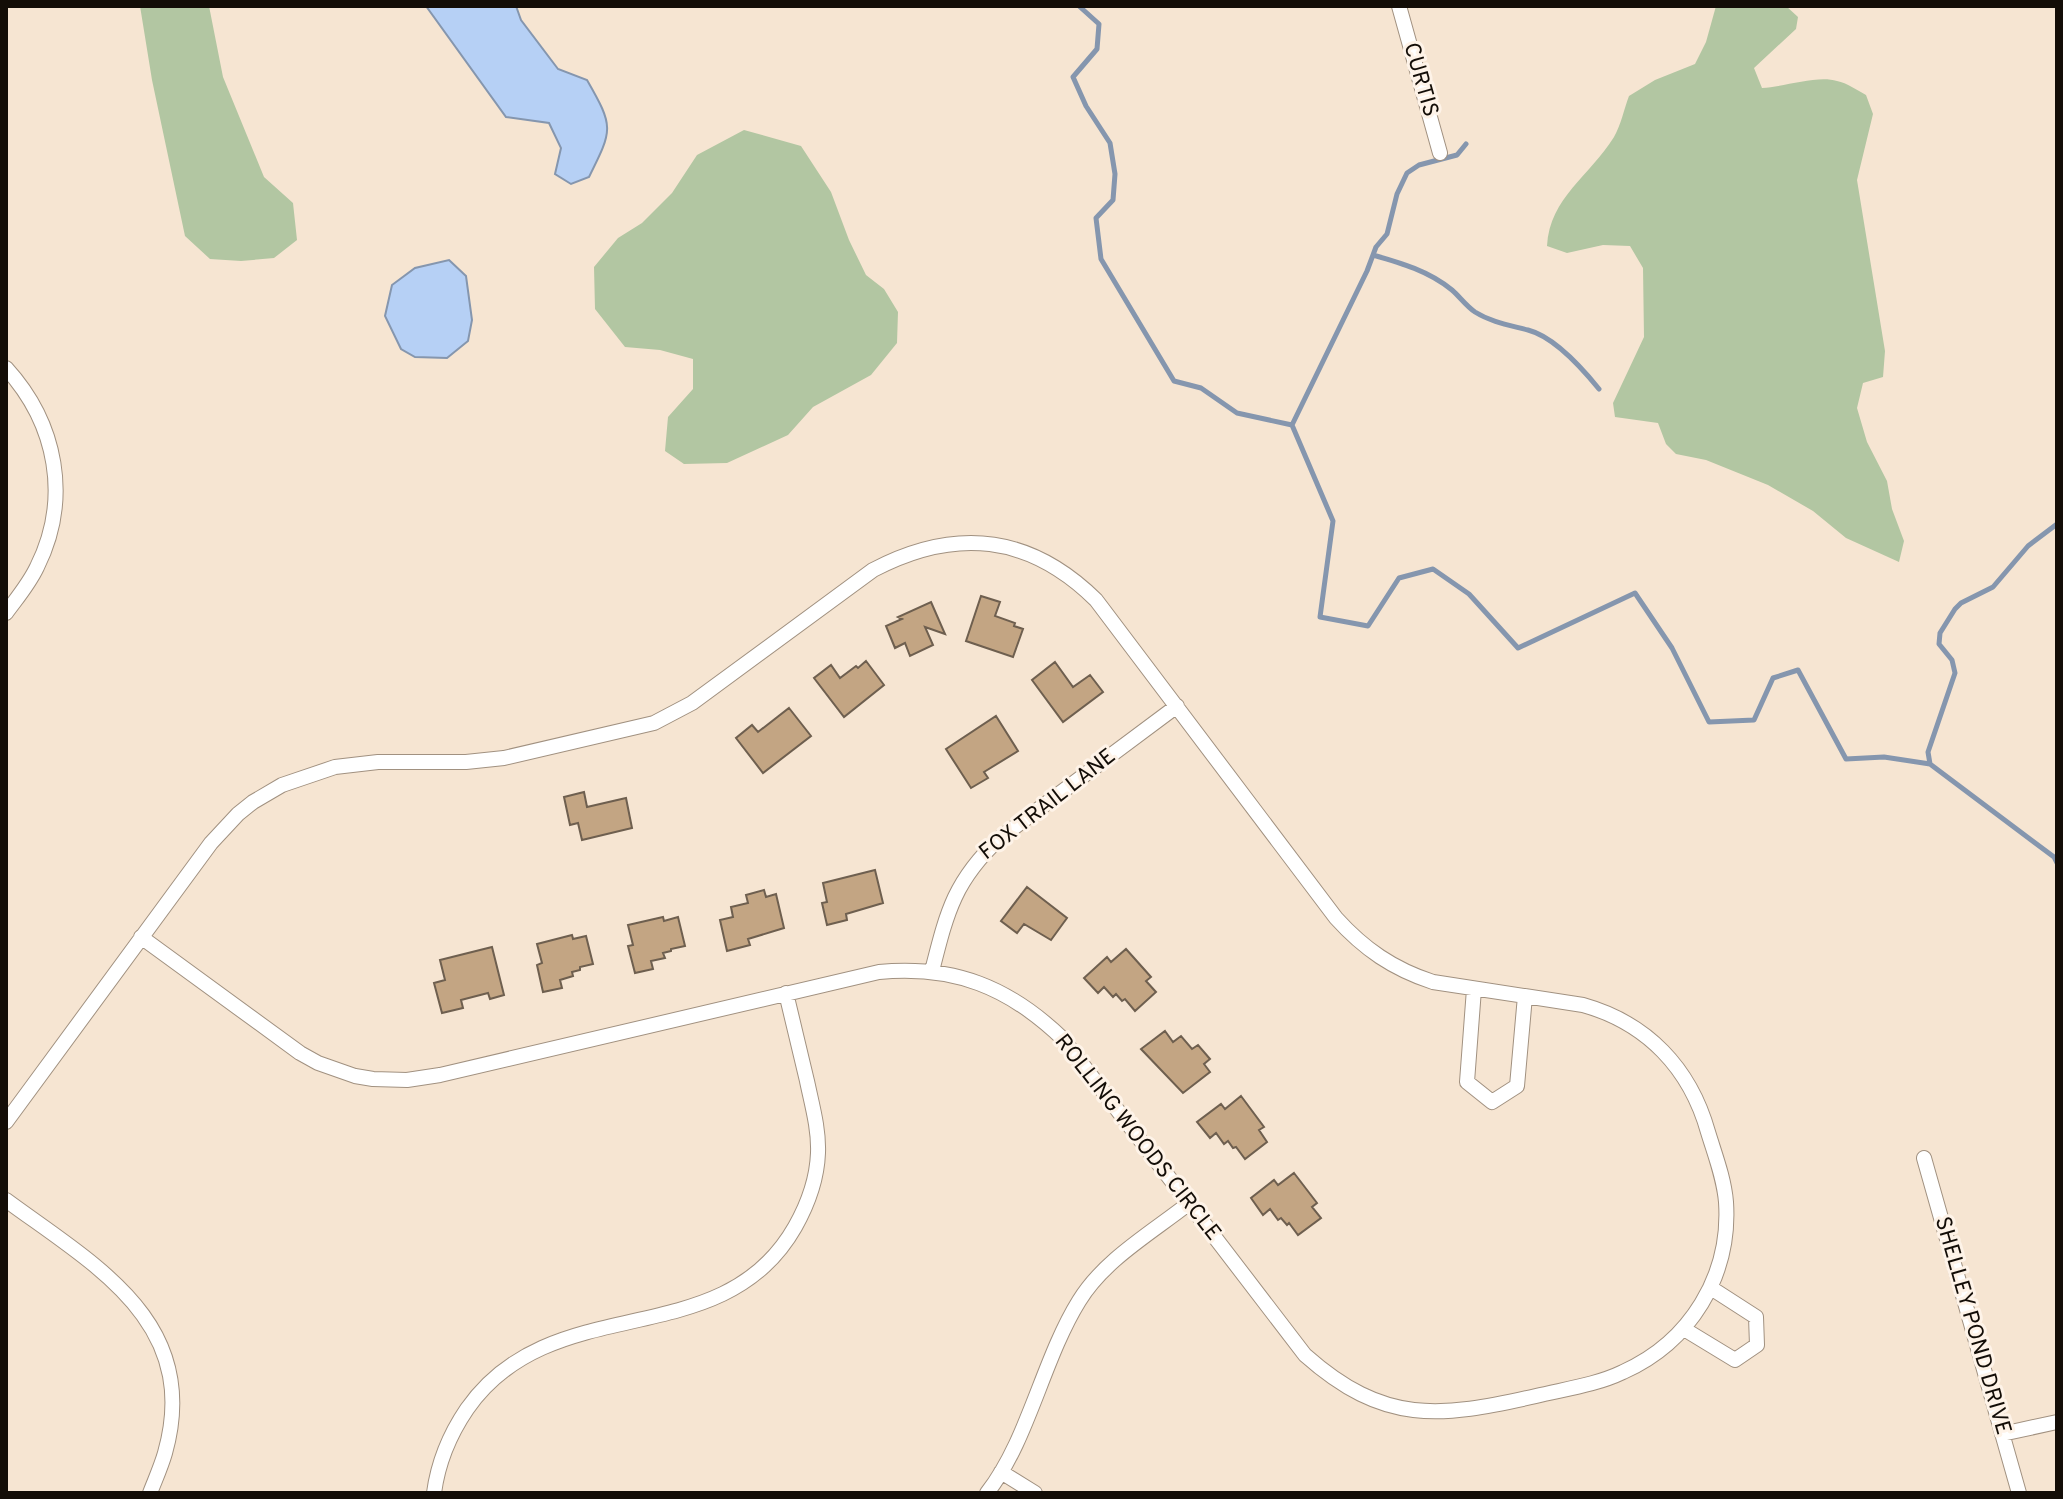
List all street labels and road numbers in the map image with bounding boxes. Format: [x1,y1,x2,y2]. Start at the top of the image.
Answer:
street label: CURTIS [1397,40,1443,120]
street label: FOX TRAIL LANE [974,743,1122,867]
street label: ROLLING WOODS CIRCLE [1048,1029,1226,1247]
street label: SHELLEY POND DRIVE [1928,1214,2016,1438]

